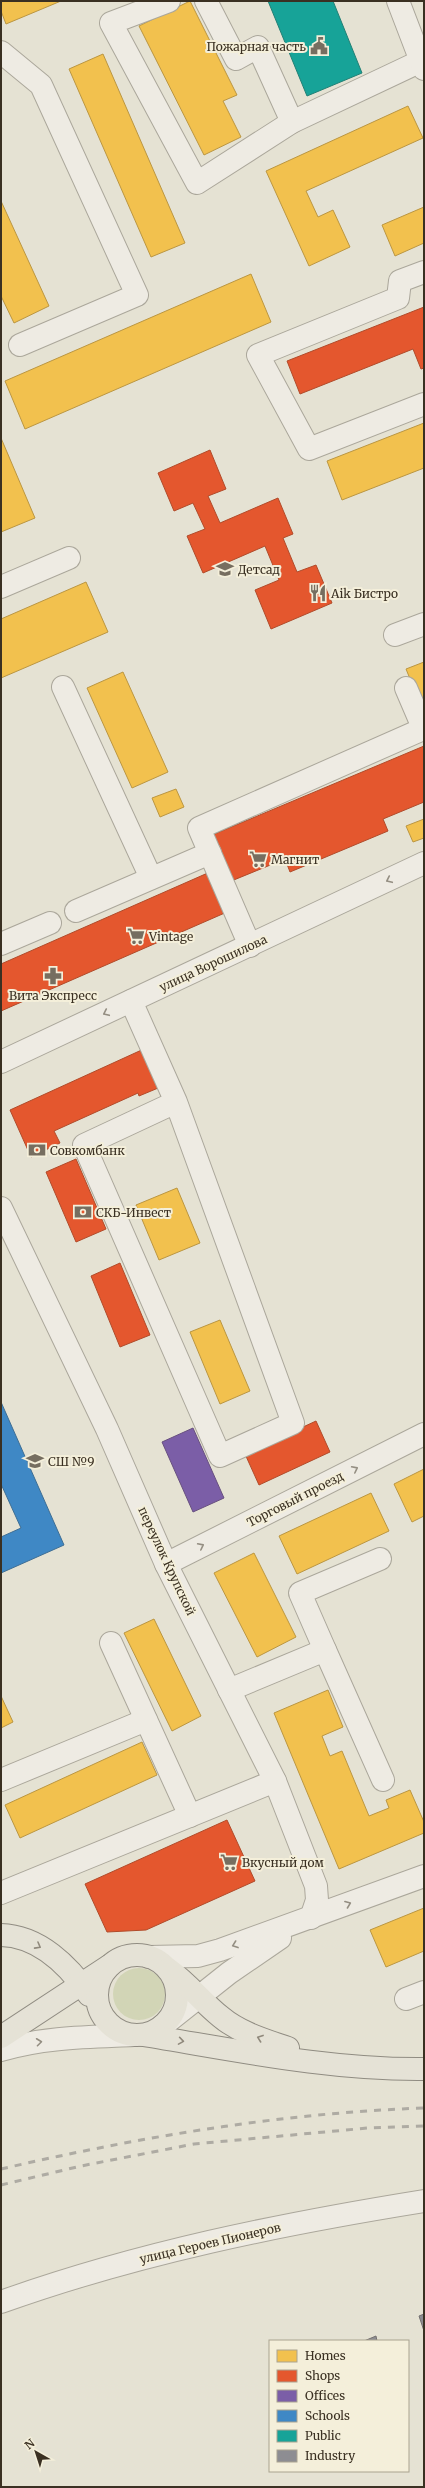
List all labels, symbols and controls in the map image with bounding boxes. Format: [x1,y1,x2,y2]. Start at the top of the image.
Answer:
public building icon: Пожарная часть [309,36,329,56]
place label: Пожарная часть [206,39,306,54]
school or university icon: Детсад [215,559,235,579]
place label: Детсад [238,562,280,577]
restaurant icon: Aik Бистро [308,583,328,603]
place label: Aik Бистро [330,586,398,601]
supermarket icon: Магнит [248,849,268,869]
place label: Магнит [271,852,319,867]
one-way arrow [385,875,393,883]
supermarket icon: Vintage [126,926,146,946]
place label: Vintage [148,929,193,944]
street label: улица Ворошилова [157,931,270,995]
pharmacy icon: Вита Экспресс [43,966,63,986]
place label: Вита Экспресс [9,988,97,1003]
one-way arrow [103,1008,111,1016]
bank icon: Совкомбанк [27,1140,47,1160]
place label: Совкомбанк [50,1143,125,1158]
bank icon: СКБ-Инвест [73,1202,93,1222]
place label: СКБ-Инвест [96,1205,171,1220]
school or university icon: СШ №9 [25,1451,45,1471]
place label: СШ №9 [48,1454,95,1469]
one-way arrow [350,1466,358,1473]
street label: Торговый проезд [244,1468,346,1530]
street label: переулок Крупской [135,1504,199,1618]
one-way arrow [197,1543,204,1551]
supermarket icon: Вкусный дом [219,1852,239,1872]
place label: Вкусный дом [242,1855,324,1870]
one-way arrow [344,1901,351,1909]
one-way arrow [34,1941,41,1949]
one-way arrow [231,1941,238,1949]
one-way arrow [256,2035,263,2043]
one-way arrow [178,2036,184,2045]
one-way arrow [36,2038,42,2047]
street label: улица Героев Пионеров [138,2219,282,2267]
legend [269,2340,409,2472]
text: Homes [305,2348,346,2363]
text: Shops [305,2368,340,2383]
text: Offices [305,2388,345,2403]
text: Schools [305,2408,350,2423]
text: Public [305,2428,341,2443]
north arrow [16,2432,56,2472]
text: N [22,2436,38,2452]
text: Industry [305,2448,355,2463]

